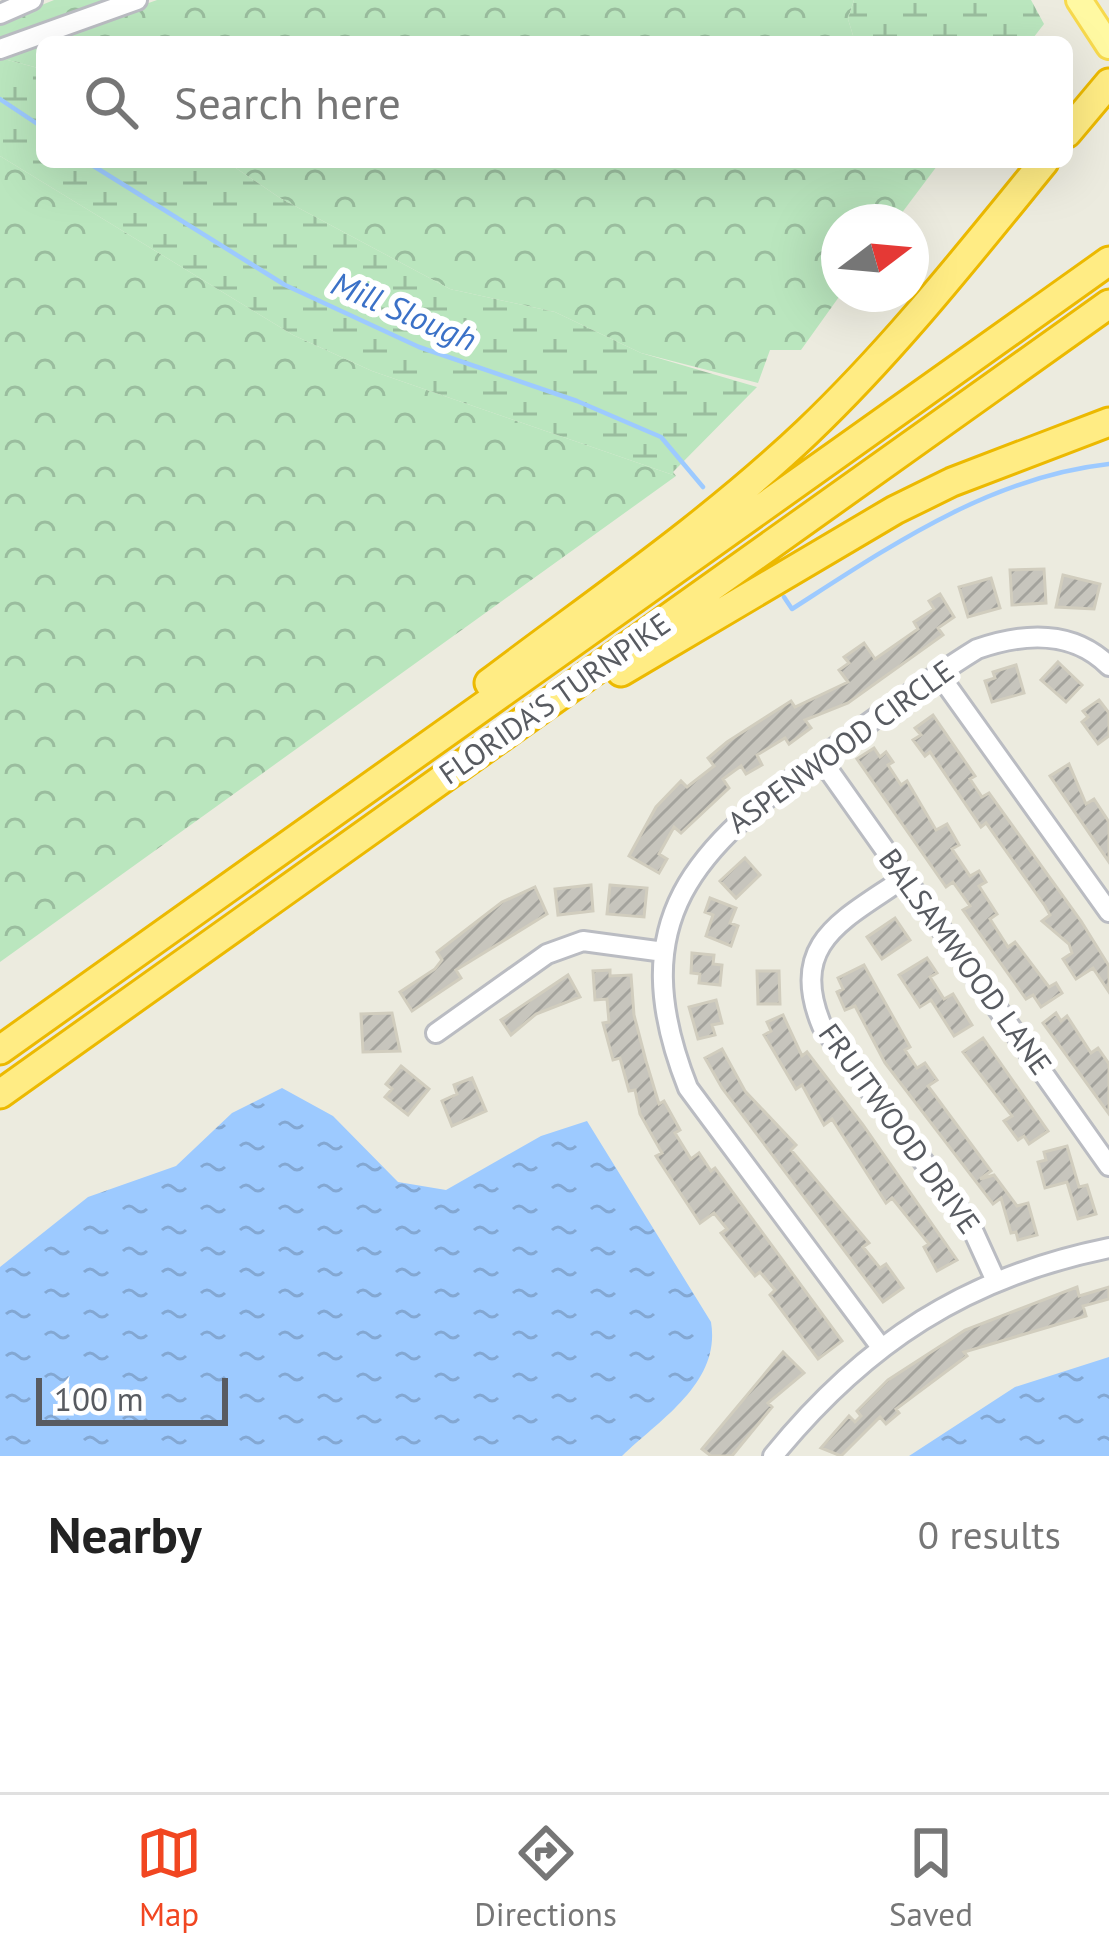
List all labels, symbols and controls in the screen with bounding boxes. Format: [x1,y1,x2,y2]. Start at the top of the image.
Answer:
search box [36,36,1073,168]
icon: search [78,69,144,135]
text: Search here [174,73,401,131]
north arrow [821,204,929,312]
water label: Mill Slough [325,261,483,360]
street label: FLORIDA'S TURNPIKE [431,603,677,792]
street label: ASPENWOOD CIRCLE [719,650,961,841]
street label: BALSAMWOOD LANE [871,840,1061,1082]
street label: FRUITWOOD DRIVE [811,1015,990,1241]
scale bar [36,1372,228,1425]
text: 100 m [54,1377,144,1420]
text: Nearby [48,1501,202,1567]
text: 0 results [918,1509,1061,1560]
tab: Map [136,1820,202,1935]
tab: Directions [474,1820,617,1935]
tab: Saved [889,1820,973,1935]

